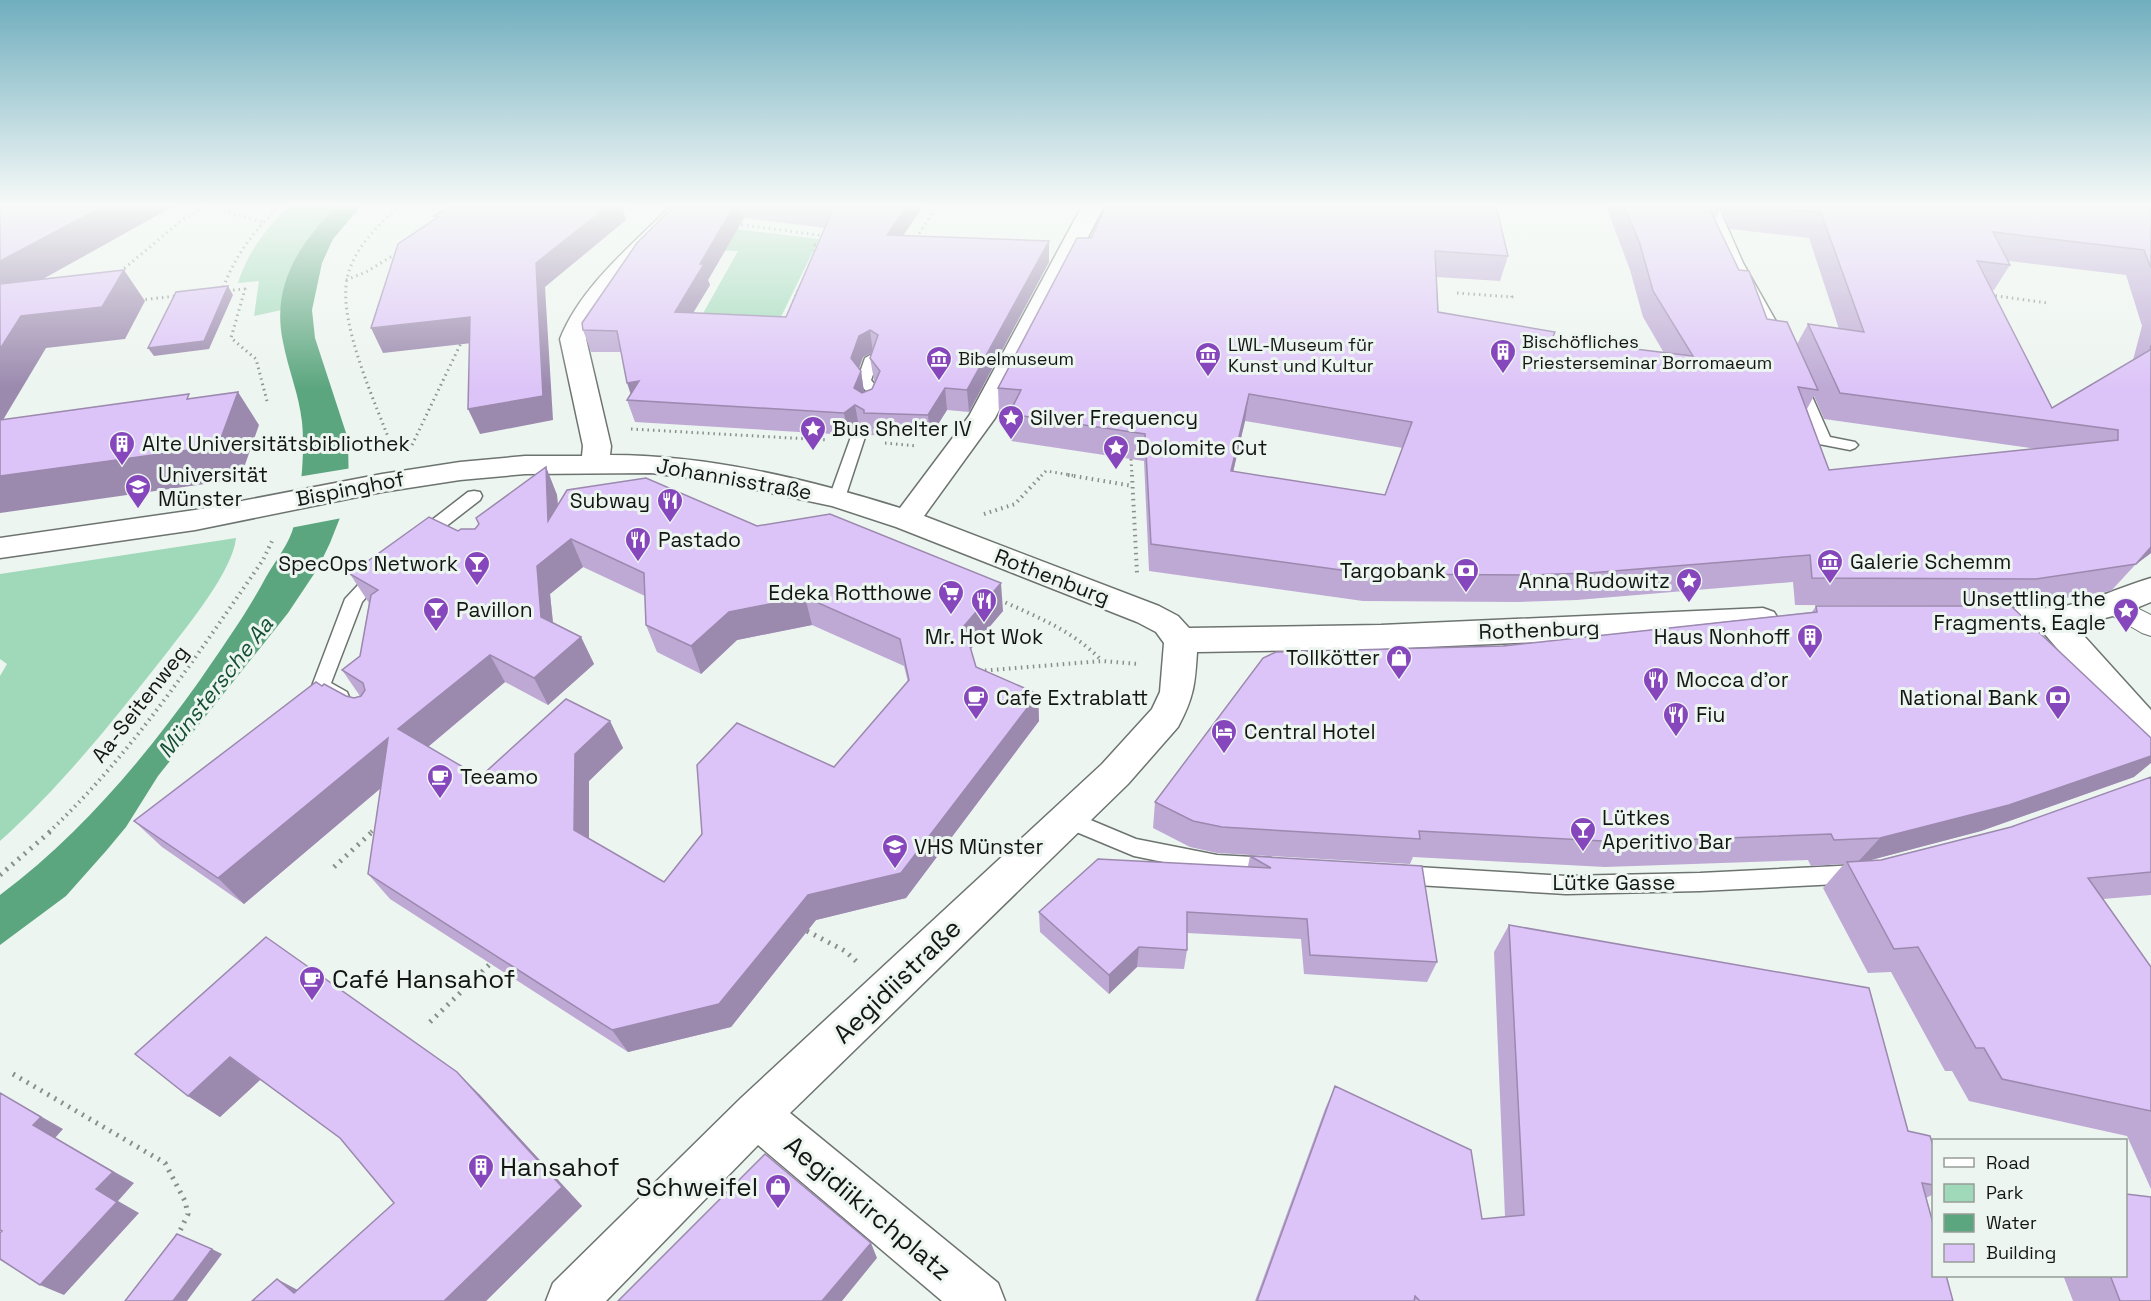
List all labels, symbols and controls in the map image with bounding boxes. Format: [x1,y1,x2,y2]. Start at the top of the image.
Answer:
place label: Bischöfliches Priesterseminar Borromaeum [1522,330,1772,374]
place label: LWL-Museum für Kunst und Kultur [1228,333,1374,377]
building icon: Bischöfliches Priesterseminar Borromaeum [1488,337,1518,375]
museum icon: LWL-Museum für Kunst und Kultur [1193,340,1223,378]
museum icon: Bibelmuseum [924,344,954,382]
place label: Bibelmuseum [958,347,1074,370]
place icon: Silver Frequency [996,403,1026,441]
place label: Silver Frequency [1030,404,1198,431]
place icon: Bus Shelter IV [798,414,828,452]
place label: Bus Shelter IV [832,415,972,442]
building icon: Alte Universitätsbibliothek [107,429,137,467]
place label: Alte Universitätsbibliothek [142,430,410,457]
place icon: Dolomite Cut [1101,433,1131,471]
place label: Dolomite Cut [1136,434,1267,461]
street label: Johannisstraße [654,452,814,505]
place label: Universität Münster [158,461,268,512]
street label: Bispinghof [293,465,406,512]
school or university icon: Universität Münster [123,472,153,510]
restaurant icon: Subway [655,486,685,524]
place label: Subway [570,487,650,514]
restaurant icon: Pastado [623,525,653,563]
place label: Pastado [658,526,741,553]
street label: Rothenburg [991,542,1114,611]
museum icon: Galerie Schemm [1815,547,1845,585]
place label: Galerie Schemm [1850,548,2011,575]
bar icon: SpecOps Network [462,549,492,587]
place label: SpecOps Network [278,550,458,577]
bank icon: Targobank [1451,556,1481,594]
place label: Targobank [1340,557,1446,584]
place icon: Anna Rudowitz [1674,566,1704,604]
place label: Anna Rudowitz [1519,567,1670,594]
supermarket icon: Edeka Rotthowe [936,578,966,616]
place label: Edeka Rotthowe [768,579,932,606]
place label: Unsettling the Fragments, Eagle [1933,585,2106,636]
restaurant icon: Mr. Hot Wok [969,586,999,624]
bar icon: Pavillon [421,595,451,633]
place label: Pavillon [456,596,533,623]
place icon: Unsettling the Fragments, Eagle [2111,596,2141,634]
water label: Münstersche Aa [151,611,279,763]
street label: Rothenburg [1478,614,1600,645]
building icon: Haus Nonhoff [1795,622,1825,660]
place label: Mr. Hot Wok [925,623,1043,650]
place label: Haus Nonhoff [1654,623,1790,650]
street label: Aa-Seitenweg [85,639,194,768]
shop icon: Tollkötter [1384,643,1414,681]
place label: Tollkötter [1286,644,1380,671]
restaurant icon: Mocca d'or [1641,665,1671,703]
place label: Mocca d'or [1676,666,1789,693]
cafe icon: Cafe Extrablatt [961,683,991,721]
bank icon: National Bank [2043,683,2073,721]
place label: Cafe Extrablatt [996,684,1148,711]
place label: National Bank [1899,684,2038,711]
restaurant icon: Fiu [1661,700,1691,738]
place label: Fiu [1696,701,1725,728]
hotel icon: Central Hotel [1209,717,1239,755]
place label: Central Hotel [1244,718,1376,745]
cafe icon: Teeamo [425,762,455,800]
place label: Teeamo [460,763,538,790]
place label: Lütkes Aperitivo Bar [1602,804,1732,855]
bar icon: Lütkes Aperitivo Bar [1568,815,1598,853]
school or university icon: VHS Münster [880,832,910,870]
place label: VHS Münster [914,833,1043,860]
street label: Lütke Gasse [1553,869,1675,896]
street label: Aegidiistraße [826,911,968,1051]
place label: Café Hansahof [332,962,515,996]
cafe icon: Café Hansahof [297,964,327,1002]
street label: Aegidiikirchplatz [777,1128,959,1288]
legend [1932,1139,2127,1277]
place label: Hansahof [500,1150,619,1184]
text: Road [1986,1151,2030,1174]
building icon: Hansahof [466,1152,496,1190]
place label: Schweifel [636,1170,758,1204]
shop icon: Schweifel [763,1172,793,1210]
text: Park [1986,1181,2024,1204]
text: Water [1986,1211,2037,1234]
text: Building [1986,1241,2056,1264]

